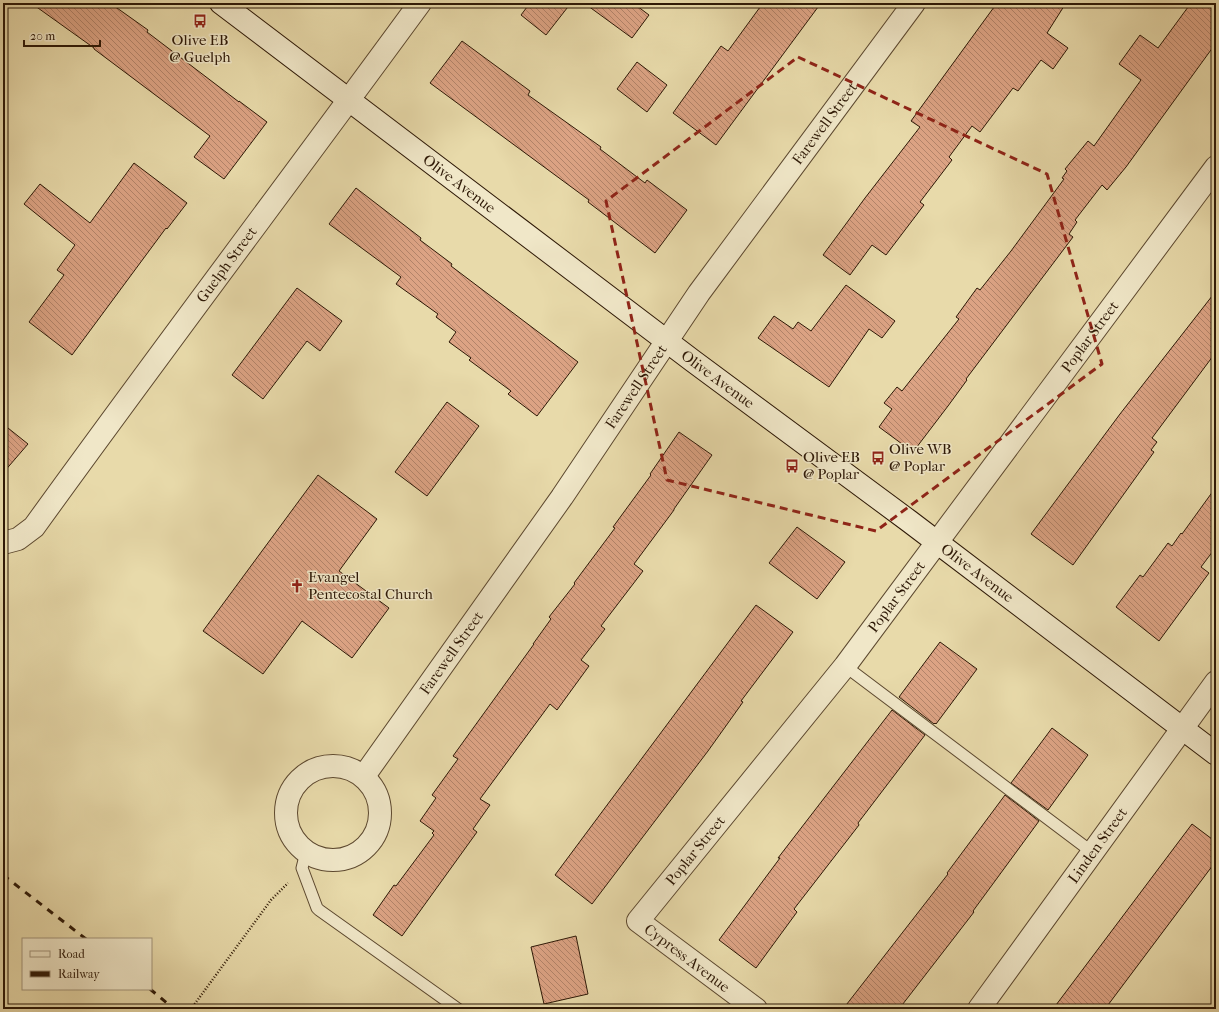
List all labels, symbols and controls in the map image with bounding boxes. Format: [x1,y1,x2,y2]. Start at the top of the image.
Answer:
bus stop icon: Olive EB @ Guelph [192,13,208,29]
scale bar [24,22,100,48]
text: 20 m [30,29,55,43]
place label: Olive EB @ Guelph [169,31,231,66]
street label: Farewell Street [788,78,862,168]
street label: Olive Avenue [419,150,500,217]
street label: Guelph Street [193,223,261,306]
street label: Poplar Street [1057,297,1123,376]
street label: Farewell Street [601,340,671,432]
street label: Olive Avenue [677,346,758,413]
place label: Olive WB @ Poplar [889,440,952,475]
place label: Olive EB @ Poplar [803,448,860,483]
bus stop icon: Olive WB @ Poplar [870,450,886,466]
bus stop icon: Olive EB @ Poplar [784,458,800,474]
street label: Olive Avenue [937,540,1018,607]
street label: Poplar Street [864,557,929,636]
place label: Evangel Pentecostal Church [308,568,434,603]
church icon: Evangel Pentecostal Church [289,578,305,594]
street label: Farewell Street [416,607,487,698]
street label: Linden Street [1064,803,1131,887]
street label: Poplar Street [662,811,729,889]
street label: Cypress Avenue [641,920,734,996]
legend [22,938,152,990]
text: Road [58,947,85,961]
text: Railway [58,967,100,981]

